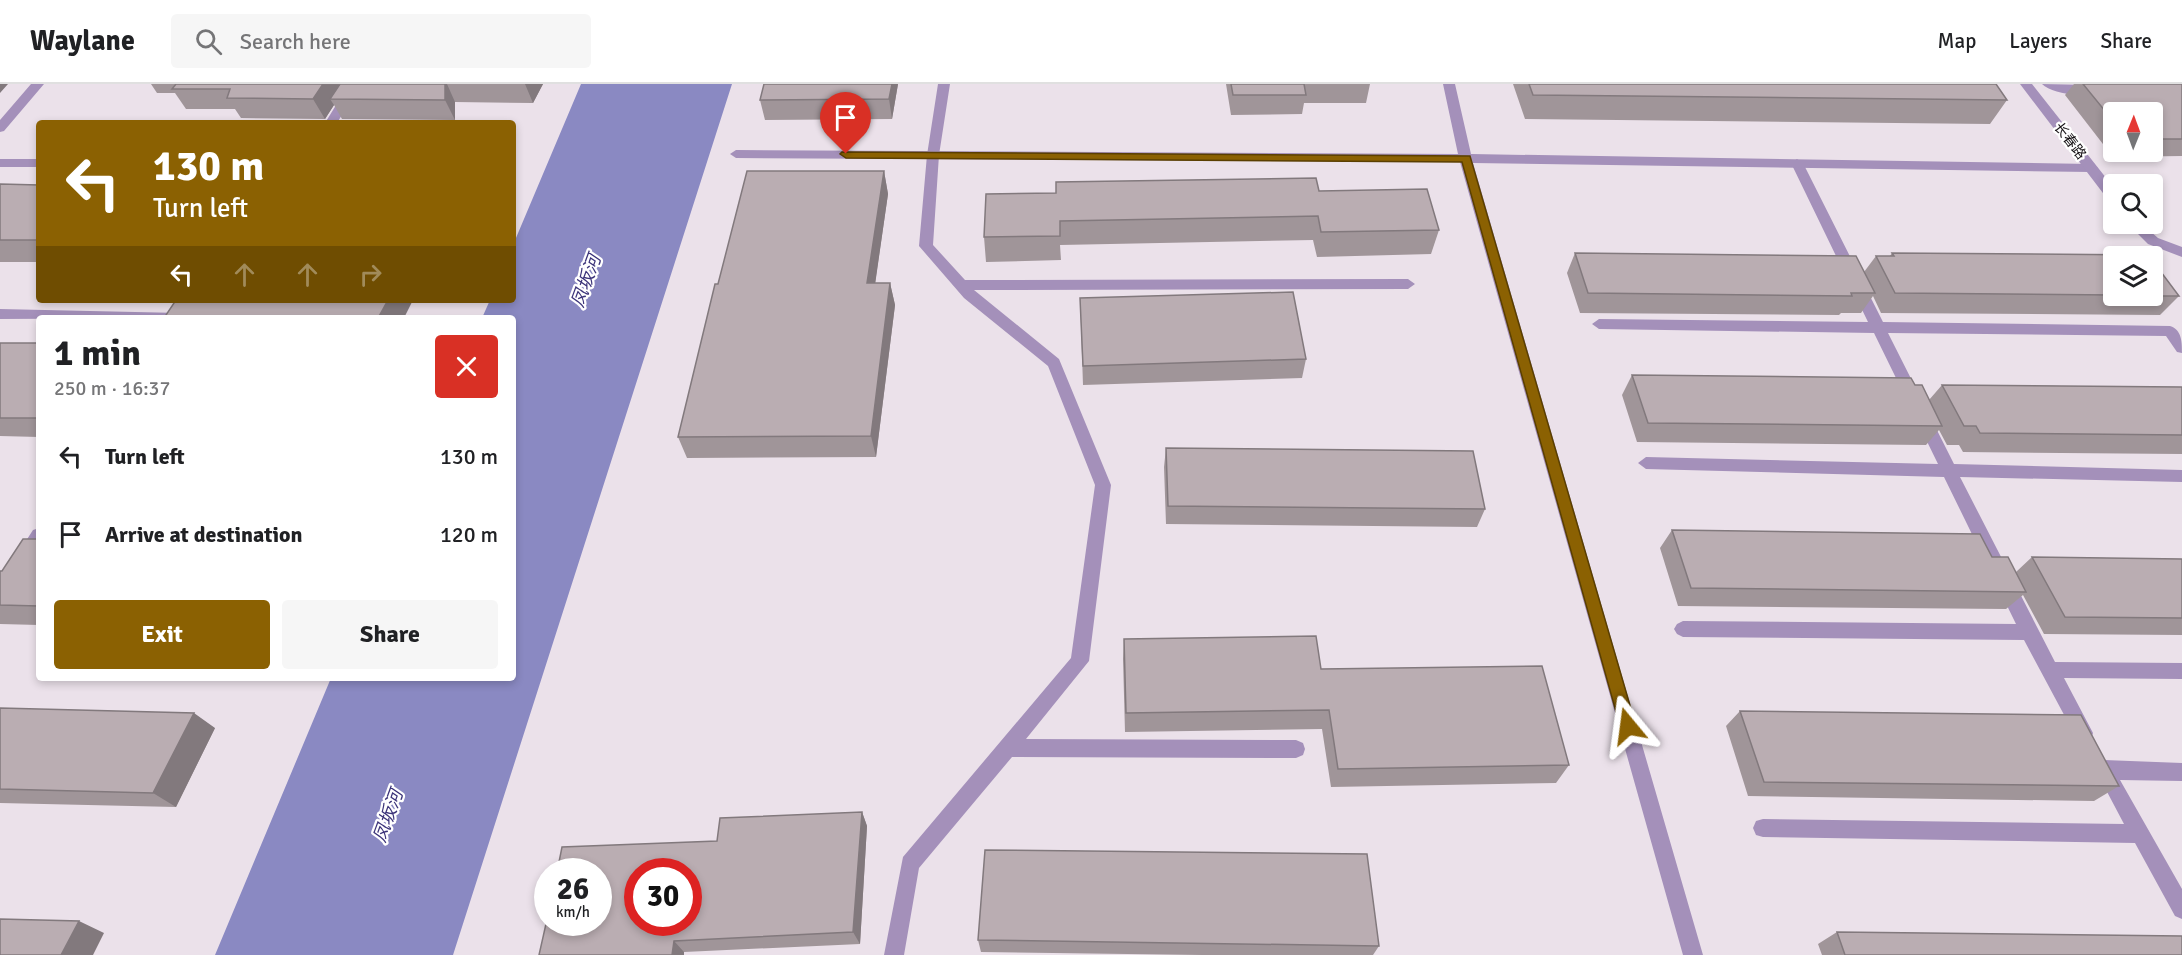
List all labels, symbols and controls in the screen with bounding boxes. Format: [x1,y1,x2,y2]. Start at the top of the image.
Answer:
search box [171,14,591,68]
text: Waylane [30,24,135,58]
icon: search [192,25,225,58]
text: Search here [240,28,351,55]
text: Map [1938,28,1976,54]
text: Layers [2009,28,2067,54]
text: Share [2100,28,2152,54]
pin [820,92,871,154]
icon: arrive [829,101,862,134]
north arrow [2103,102,2163,162]
map controls [2103,102,2163,306]
street label: 长春路 [2050,119,2090,163]
text: 130 m [153,141,264,192]
icon: left [54,144,132,222]
button: search [2103,174,2163,234]
text: Turn left [153,192,248,225]
button: layers [2103,246,2163,306]
water label: 凤坂河 [566,249,607,310]
icon: left [165,258,198,291]
icon: ahead [228,258,261,291]
icon: ahead [291,258,324,291]
icon: right [354,258,387,291]
text: 1 min [54,331,141,376]
button: close [435,335,498,398]
text: 250 m · 16:37 [54,376,170,401]
icon: left [54,440,87,473]
text: Turn left [105,443,185,470]
text: 130 m [440,443,498,470]
icon: arrive [54,518,87,551]
text: Arrive at destination [105,521,302,548]
text: 120 m [440,521,498,548]
button: Exit [54,600,270,669]
button: Share [282,600,498,669]
position arrow [1596,694,1660,758]
water label: 凤坂河 [368,784,409,845]
speed limit sign: 30 [624,858,702,936]
text: 26 [557,871,589,908]
text: km/h [556,903,590,921]

